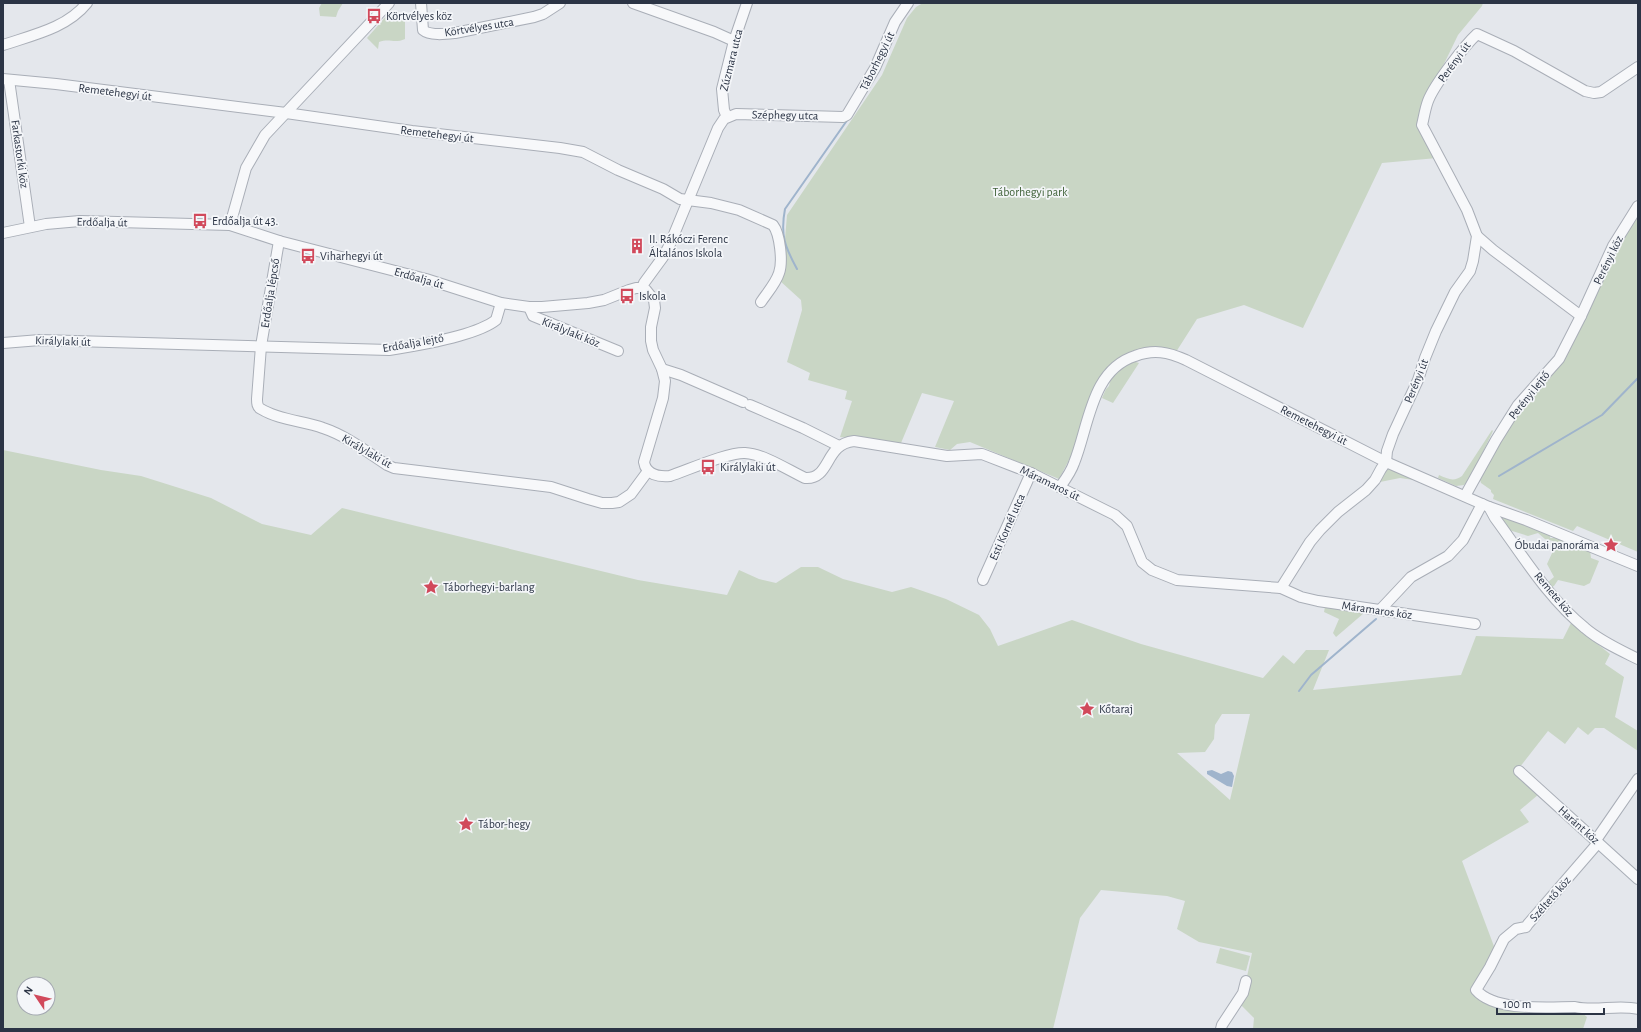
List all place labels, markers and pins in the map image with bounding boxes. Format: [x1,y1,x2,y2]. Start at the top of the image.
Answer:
bus stop icon: Körtvélyes köz [365,7,383,25]
place label: Körtvélyes köz [386,10,452,23]
bus stop icon: Erdőalja út 43. [191,212,209,230]
place label: Erdőalja út 43. [212,215,278,228]
place label: II. Rákóczi Ferenc Általános Iskola [649,233,728,259]
building icon: II. Rákóczi Ferenc Általános Iskola [628,237,646,255]
bus stop icon: Viharhegyi út [299,247,317,265]
place label: Viharhegyi út [320,250,383,263]
bus stop icon: Iskola [618,287,636,305]
place label: Iskola [639,290,667,302]
bus stop icon: Királylaki út [699,458,717,476]
place label: Királylaki út [720,461,776,474]
place icon: Óbudai panoráma [1602,536,1620,554]
place label: Óbudai panoráma [1515,538,1599,551]
place icon: Táborhegyi-barlang [422,578,440,596]
place label: Táborhegyi-barlang [443,581,535,594]
place icon: Kőtaraj [1078,700,1096,718]
place label: Kőtaraj [1099,703,1133,716]
place icon: Tábor-hegy [457,815,475,833]
place label: Tábor-hegy [478,818,530,831]

